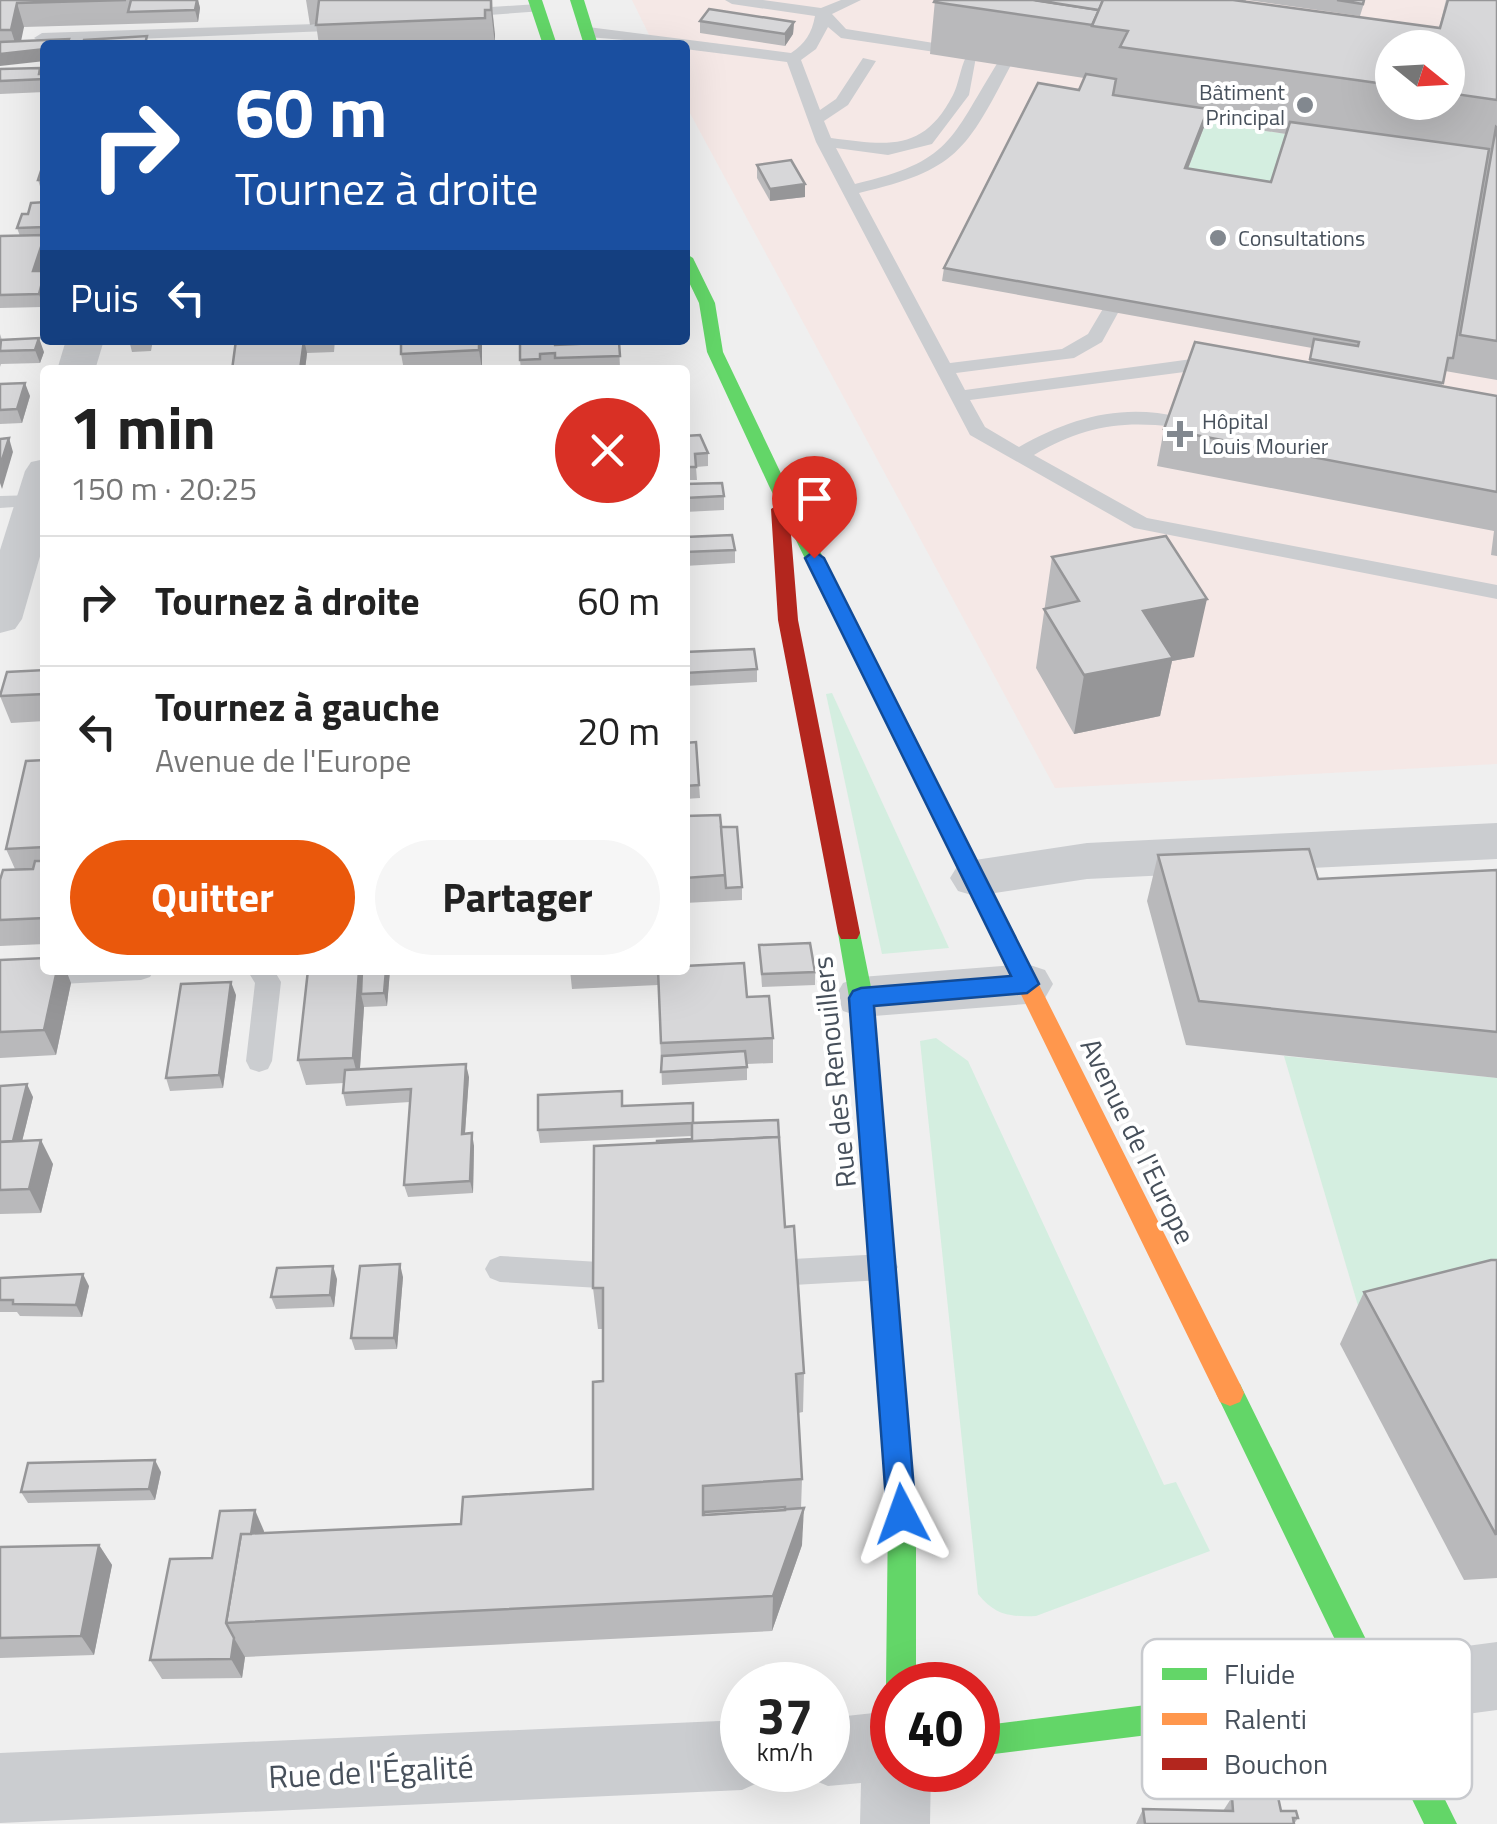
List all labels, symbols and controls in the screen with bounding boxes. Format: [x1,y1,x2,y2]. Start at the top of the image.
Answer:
north arrow [1375,30,1465,120]
map controls [1375,30,1465,120]
text: 60 m [235,58,388,164]
place label: Bâtiment Principal [1199,75,1285,134]
icon: right [70,80,200,210]
marker: Bâtiment Principal [1294,94,1316,116]
text: Tournez à droite [235,154,539,222]
place label: Consultations [1238,221,1365,255]
marker: Consultations [1207,227,1229,249]
text: Puis [70,269,139,327]
icon: left [159,270,214,325]
text: 1 min [70,381,216,472]
button: close [555,398,660,503]
place label: Hôpital Louis Mourier [1202,404,1329,463]
marker: Hôpital Louis Mourier [1167,421,1193,447]
pin [772,456,857,559]
text: 150 m · 20:25 [70,464,257,512]
icon: arrive [787,471,842,526]
text: Tournez à droite [155,572,420,630]
text: 60 m [577,572,660,630]
icon: right [70,574,125,629]
text: Tournez à gauche [155,678,440,736]
text: 20 m [577,702,660,760]
icon: left [70,704,125,759]
text: Avenue de l'Europe [155,736,411,784]
button: Quitter [70,840,355,955]
button: Partager [375,840,660,955]
street label: Rue des Renouillers [800,954,867,1190]
street label: Avenue de l'Europe [1070,1031,1207,1251]
position arrow [850,1462,954,1566]
legend [1142,1639,1472,1799]
text: Fluide [1224,1652,1295,1695]
speed limit sign: 40 [870,1662,1000,1792]
text: 37 [757,1677,813,1753]
text: Ralenti [1224,1697,1307,1740]
text: km/h [757,1733,813,1771]
street label: Rue de l'Égalité [267,1742,475,1800]
text: Bouchon [1224,1742,1328,1785]

